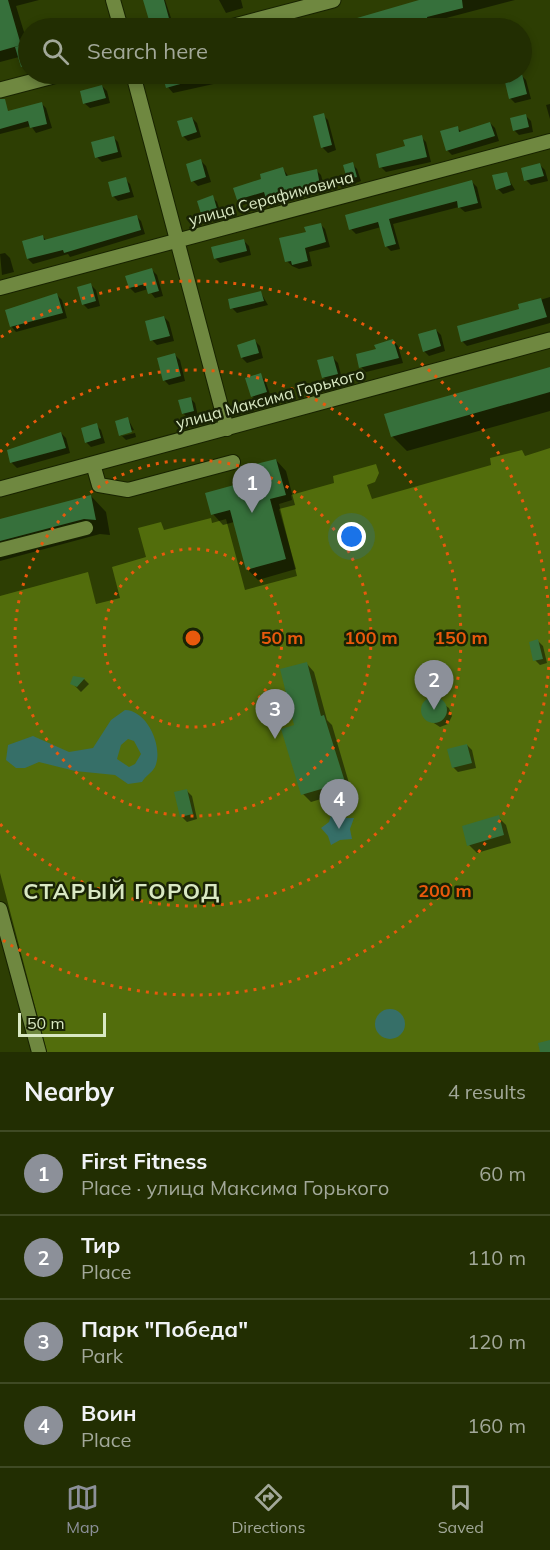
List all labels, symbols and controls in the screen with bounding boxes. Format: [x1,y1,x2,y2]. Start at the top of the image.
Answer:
search box [18,18,532,84]
icon: search [39,35,72,68]
text: Search here [87,37,208,65]
street label: улица Серафимовича [186,166,356,230]
street label: улица Максима Горького [174,363,366,433]
pin: 1 [232,464,272,513]
your location [337,522,366,551]
text: 50 m [261,626,303,649]
text: 100 m [344,626,398,649]
text: 150 m [434,626,488,649]
centre of rings [183,628,203,648]
pin: 2 [414,660,454,710]
pin: 3 [256,690,294,739]
pin: 4 [320,780,358,829]
district label: СТАРЫЙ ГОРОД [23,877,221,905]
text: 200 m [418,879,472,902]
scale bar [18,1010,106,1038]
text: 50 m [27,1013,64,1033]
text: Nearby [24,1075,114,1108]
text: 4 results [448,1079,526,1104]
text: First Fitness [81,1147,207,1175]
text: 1 [38,1161,50,1186]
text: 60 m [479,1161,526,1186]
text: Place · улица Максима Горького [81,1175,389,1200]
text: Тир [81,1231,120,1259]
text: 2 [38,1245,50,1270]
text: 110 m [467,1245,526,1270]
text: Place [81,1259,131,1284]
text: Парк "Победа" [81,1315,248,1343]
text: 3 [38,1329,50,1354]
text: 120 m [467,1329,526,1354]
text: Park [81,1343,123,1368]
text: Воин [81,1399,137,1427]
text: 4 [38,1413,50,1438]
text: 160 m [467,1413,526,1438]
text: Place [81,1427,131,1452]
tab: Map [66,1481,99,1537]
tab: Directions [231,1481,305,1537]
tab: Saved [438,1481,484,1537]

